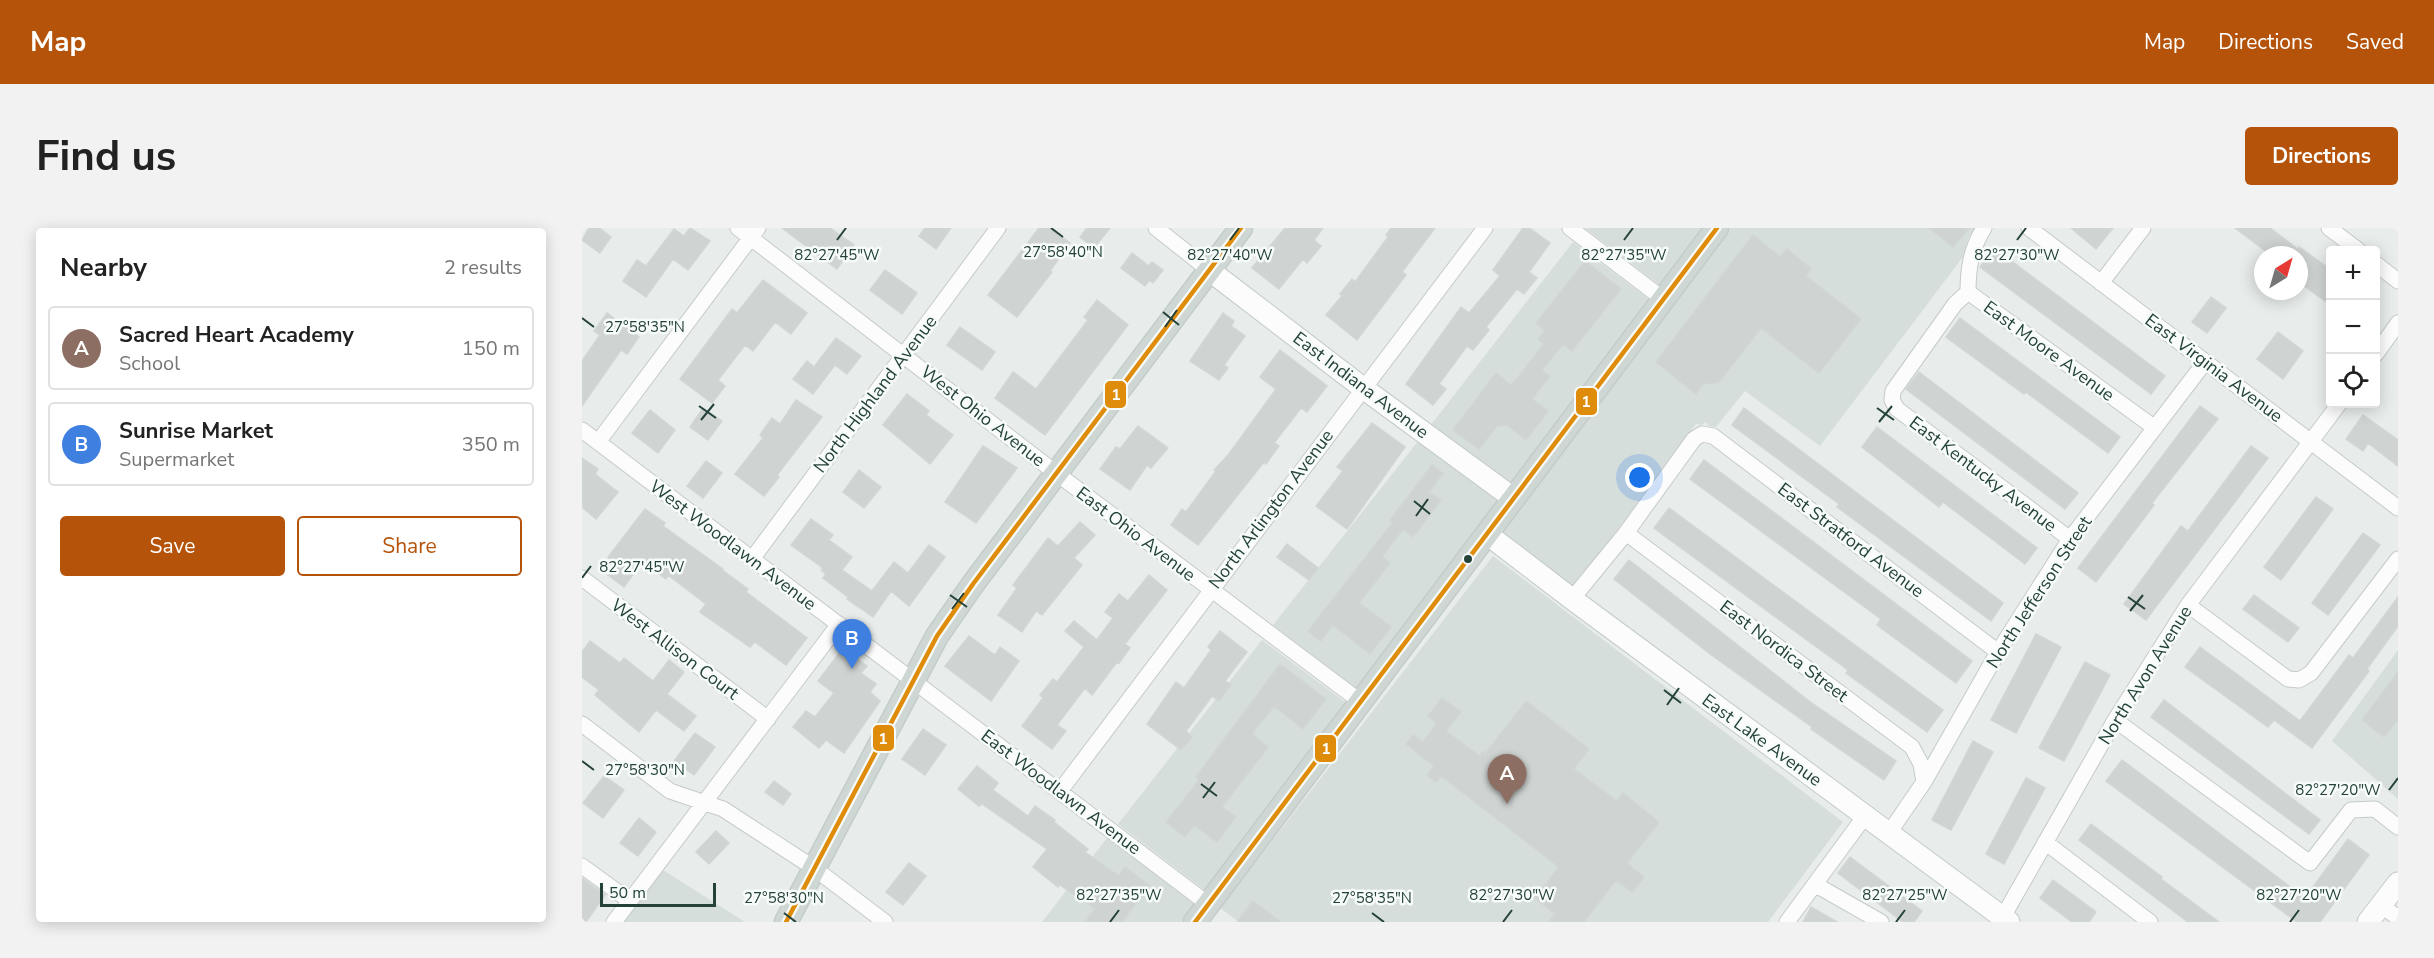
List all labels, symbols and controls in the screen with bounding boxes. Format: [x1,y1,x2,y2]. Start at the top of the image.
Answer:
text: Map [30,23,86,61]
text: Map [2144,28,2185,56]
text: Directions [2218,28,2313,56]
text: Saved [2346,28,2404,56]
button: Directions [2245,127,2398,185]
text: Find us [36,128,176,185]
text: 27°58'40"N [1023,242,1103,262]
text: 82°27'45"W [794,245,880,265]
text: 82°27'40"W [1187,245,1273,265]
text: 82°27'35"W [1581,245,1667,265]
text: 82°27'30"W [1974,245,2060,265]
north arrow [2254,246,2308,300]
map controls [2326,246,2380,408]
button: + [2326,246,2380,300]
text: Nearby [60,250,147,285]
text: 2 results [444,254,522,281]
street label: East Moore Avenue [1979,295,2119,407]
button: − [2326,300,2380,354]
street label: East Virginia Avenue [2140,308,2288,428]
street label: North Highland Avenue [808,310,942,478]
text: 27°58'35"N [605,317,685,337]
text: Sacred Heart Academy [119,320,354,350]
street label: East Indiana Avenue [1288,326,1434,444]
text: A [74,335,89,362]
text: 150 m [462,335,520,362]
text: School [119,350,180,377]
button: locate [2326,354,2380,408]
street label: West Ohio Avenue [916,360,1050,472]
line badge: 1 [1104,380,1127,409]
text: 1 [1111,384,1121,406]
line badge: 1 [1575,387,1598,416]
text: 1 [1581,391,1591,413]
street label: East Kentucky Avenue [1904,411,2062,537]
text: Sunrise Market [119,416,273,446]
street label: North Arlington Avenue [1203,424,1339,594]
text: B [75,431,88,458]
text: 350 m [462,431,520,458]
text: Supermarket [119,446,234,473]
your location [1625,463,1654,492]
street label: West Woodlawn Avenue [645,474,821,616]
street label: East Stratford Avenue [1773,477,1929,603]
street label: East Ohio Avenue [1071,481,1201,587]
street label: North Jefferson Street [1981,511,2098,673]
button: Save [60,516,285,576]
button: Share [297,516,522,576]
unlabelled marker [1462,553,1474,565]
text: 82°27'45"W [599,557,685,577]
street label: West Allison Court [606,593,744,705]
street label: East Nordica Street [1715,595,1854,708]
street label: North Avon Avenue [2093,601,2197,749]
pin: B [832,620,872,669]
street label: East Lake Avenue [1697,688,1827,792]
line badge: 1 [872,724,895,752]
street label: East Woodlawn Avenue [976,724,1146,860]
text: 1 [878,728,888,750]
line badge: 1 [1314,734,1337,763]
text: 1 [1321,738,1331,760]
pin: A [1488,754,1526,804]
text: 27°58'30"N [605,760,685,780]
text: 82°27'20"W [2295,780,2381,800]
scale bar [600,880,716,908]
text: 50 m [609,882,646,904]
text: 82°27'35"W [1076,885,1162,905]
text: 82°27'30"W [1469,885,1555,905]
text: 82°27'25"W [1862,885,1948,905]
text: 82°27'20"W [2256,885,2342,905]
text: 27°58'30"N [744,888,824,908]
text: 27°58'35"N [1332,888,1412,908]

